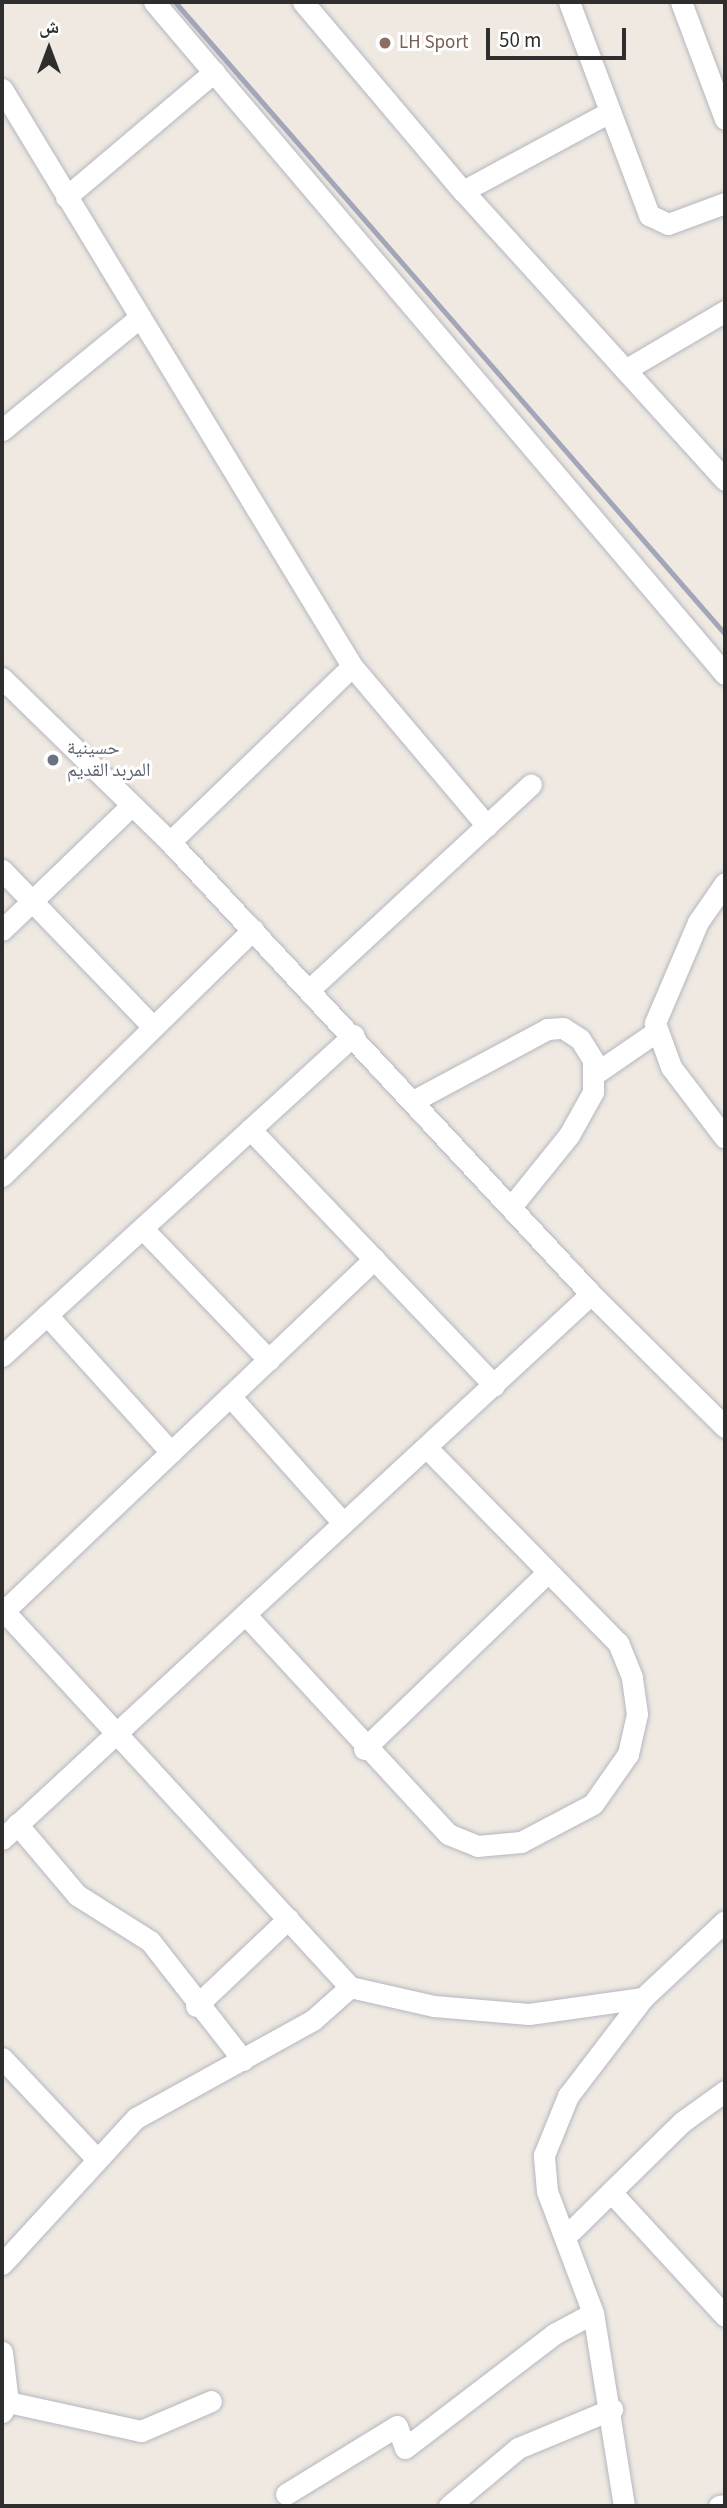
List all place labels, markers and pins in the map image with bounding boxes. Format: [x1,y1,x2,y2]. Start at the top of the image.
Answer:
place label: LH Sport [399,32,468,54]
marker: LH Sport [377,35,393,51]
place label: حسينية المربد القديم [67,738,151,782]
marker: حسينية المربد القديم [45,752,61,768]

